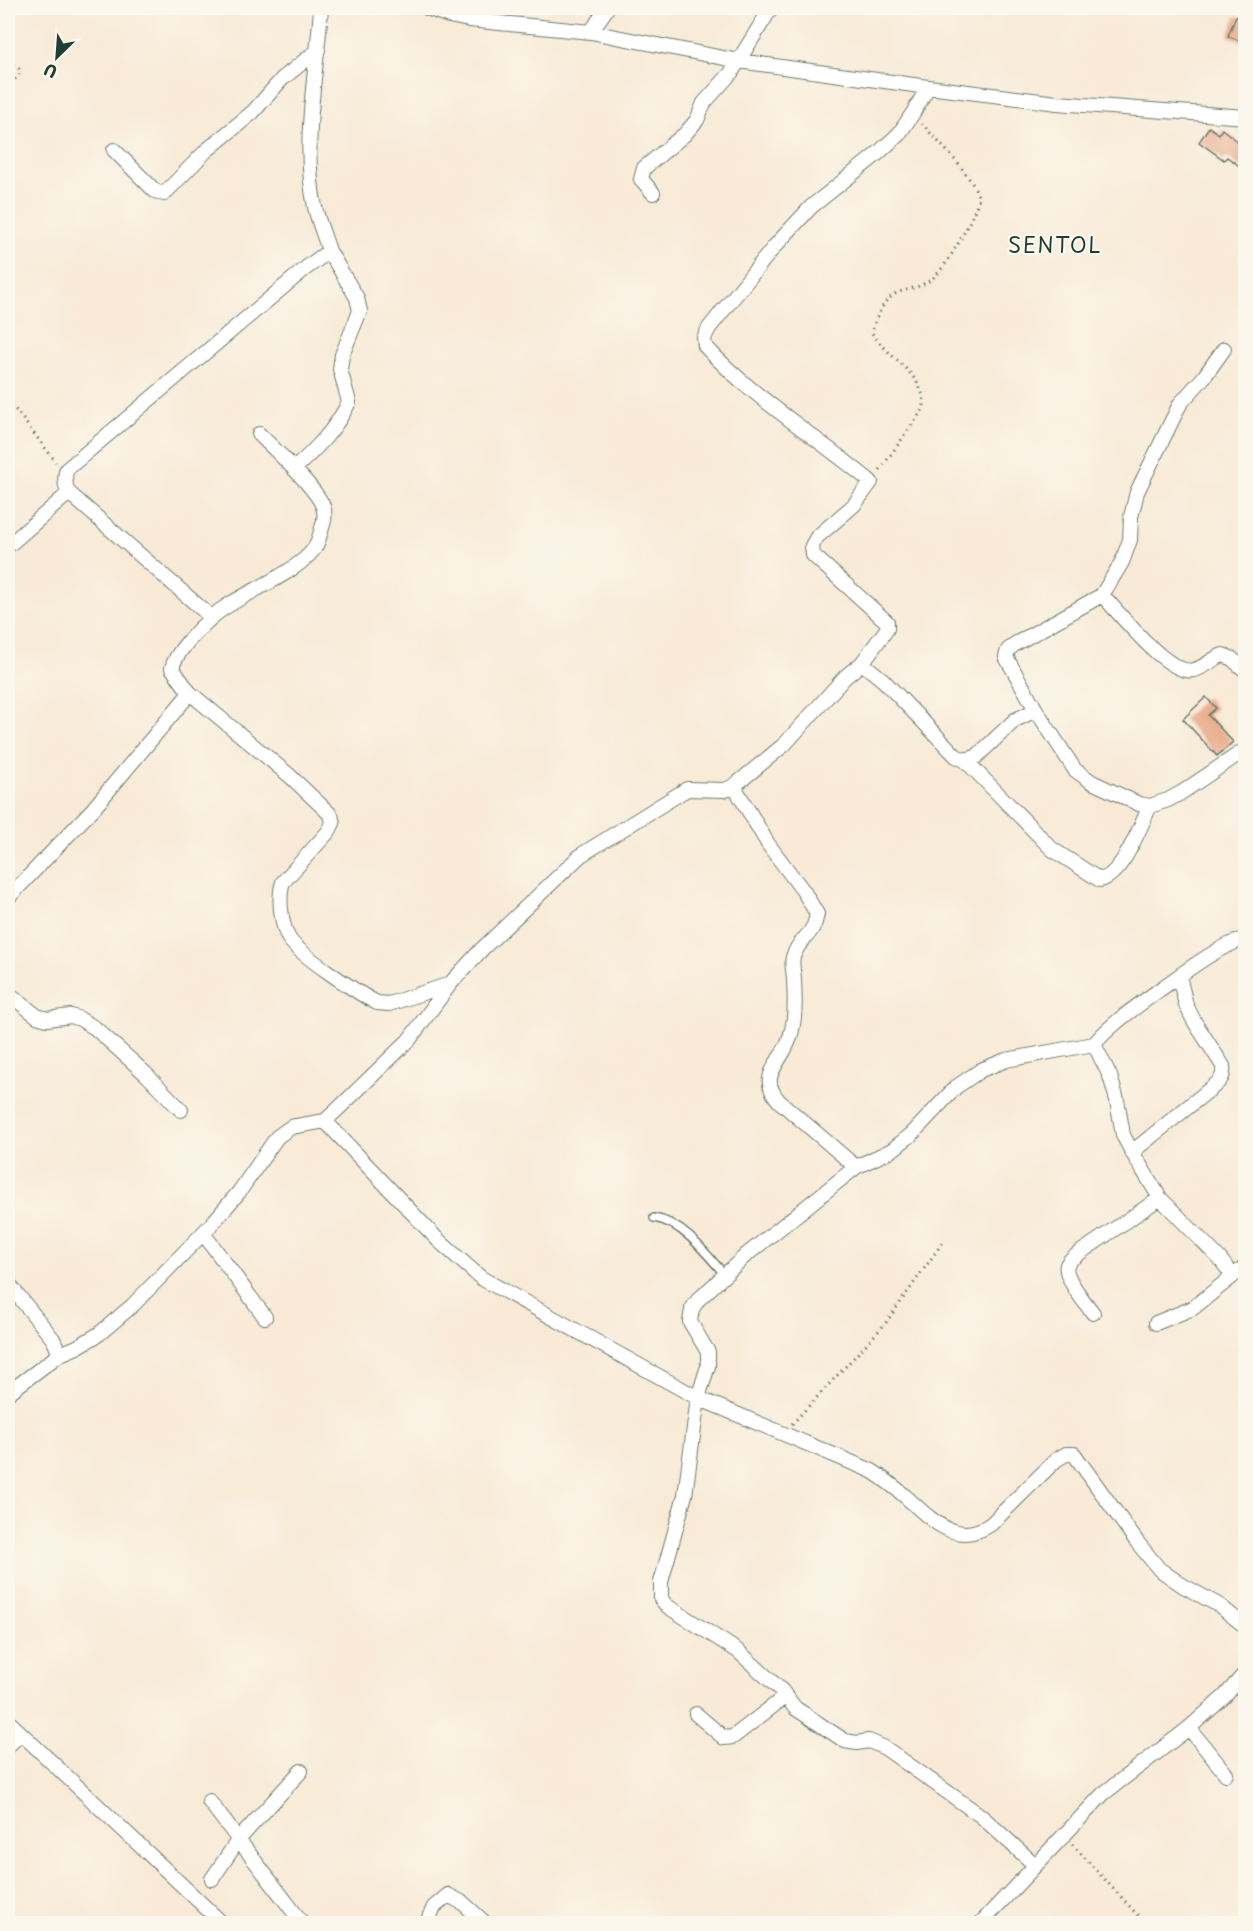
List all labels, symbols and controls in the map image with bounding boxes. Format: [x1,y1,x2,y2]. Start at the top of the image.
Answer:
north arrow [27,27,87,87]
text: U [40,58,61,85]
district label: SENTOL [1008,228,1102,260]

